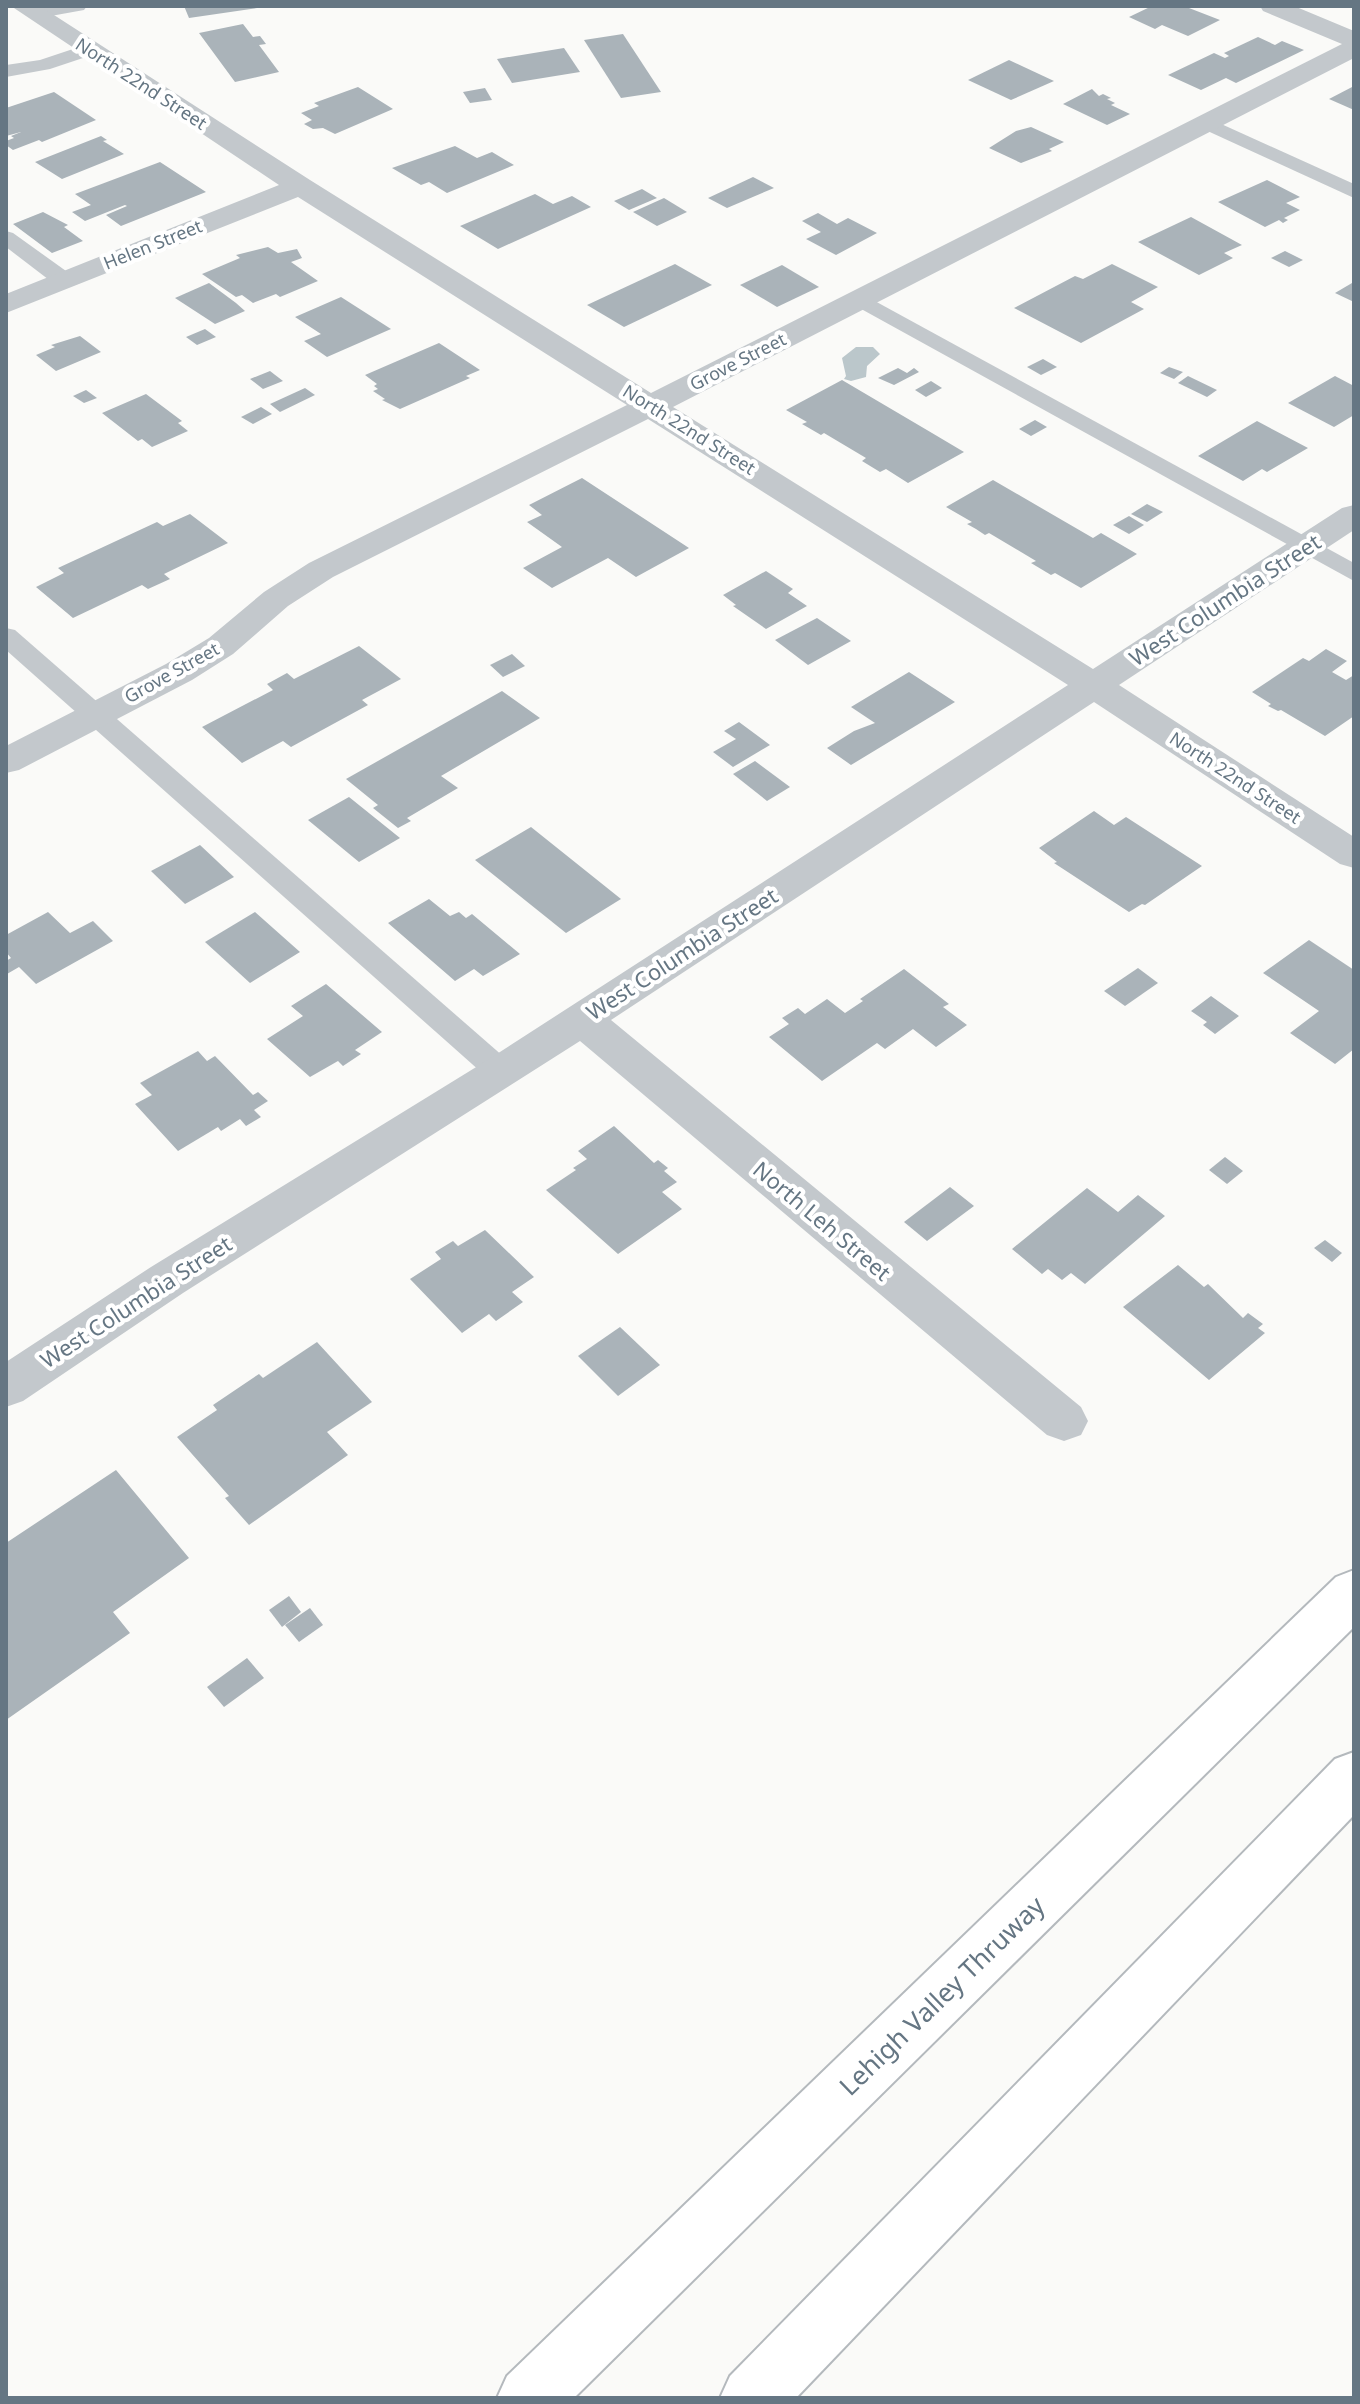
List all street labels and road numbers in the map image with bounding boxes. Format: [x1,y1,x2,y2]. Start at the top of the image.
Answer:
street label: North 22nd Street [71,32,212,135]
street label: Helen Street [100,213,206,275]
street label: Grove Street [685,326,790,396]
street label: North 22nd Street [619,379,761,480]
street label: West Columbia Street [1123,526,1326,672]
street label: Grove Street [120,636,224,708]
street label: North 22nd Street [1165,726,1306,829]
street label: West Columbia Street [580,880,783,1026]
street label: North Leh Street [747,1154,898,1287]
street label: West Columbia Street [34,1228,237,1374]
street label: Lehigh Valley Thruway [831,1887,1052,2103]

